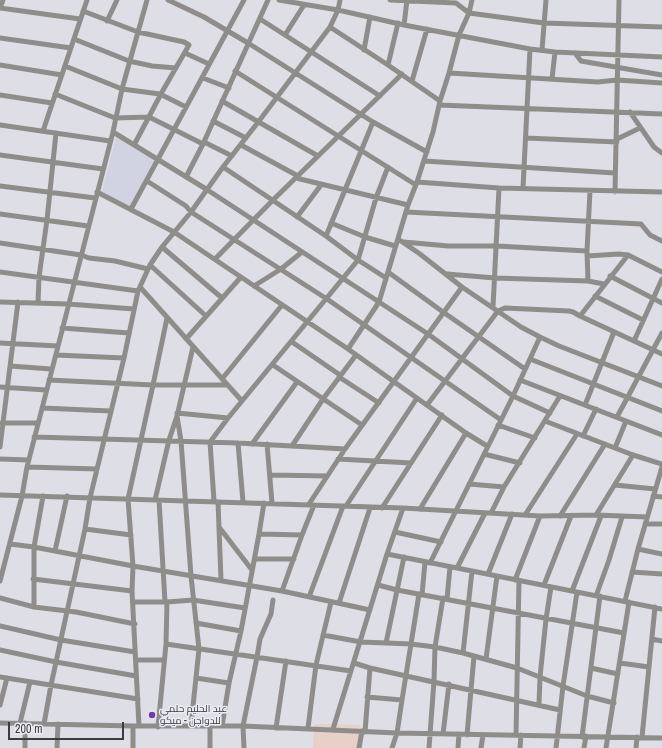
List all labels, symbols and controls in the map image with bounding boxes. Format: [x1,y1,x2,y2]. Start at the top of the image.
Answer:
place label: عبد الحليم حلمي للدواجن - ميكو [160,703,227,726]
marker: عبد الحليم حلمي للدواجن - ميكو [147,710,157,720]
scale bar [10,714,126,740]
text: 200 m [15,721,42,737]

